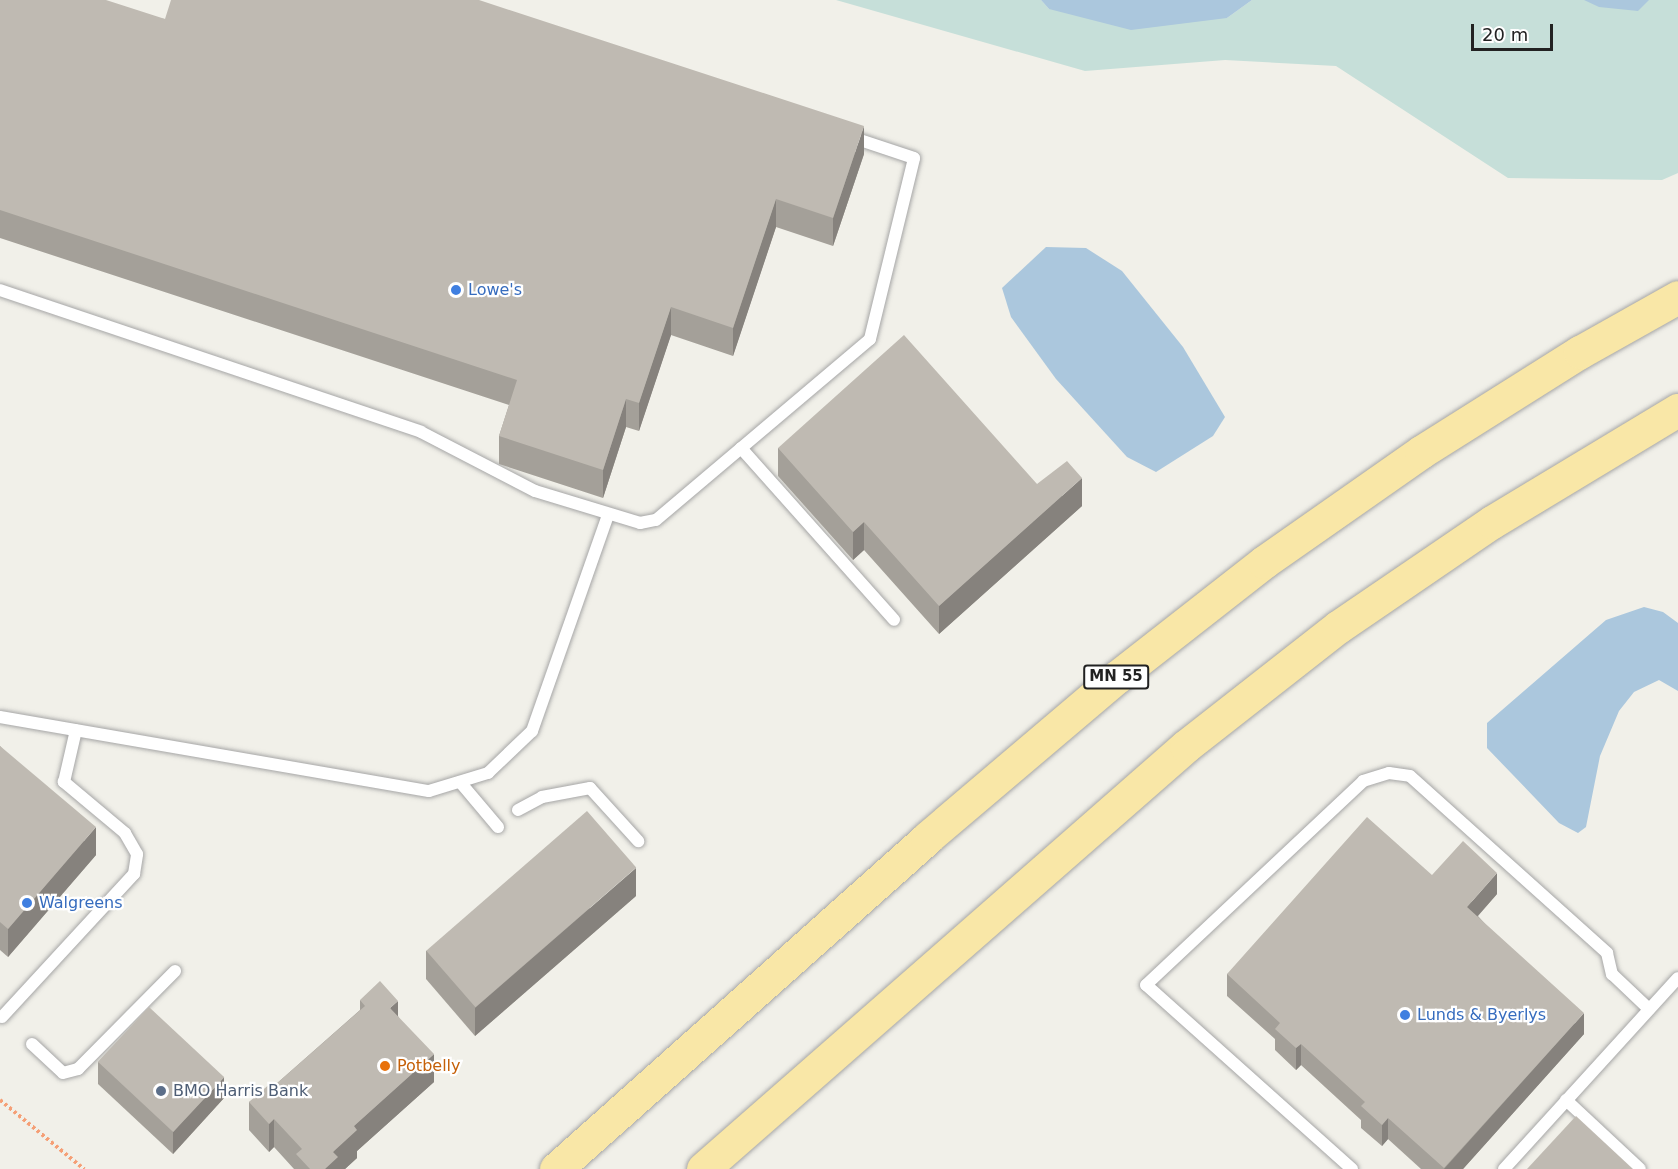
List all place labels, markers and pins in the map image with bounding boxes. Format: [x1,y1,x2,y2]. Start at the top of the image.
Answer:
place label: Lowe's [468,280,522,300]
marker: Lowe's [449,283,463,297]
place label: Walgreens [39,893,123,913]
marker: Walgreens [20,896,34,910]
place label: Lunds & Byerlys [1417,1005,1546,1025]
marker: Lunds & Byerlys [1398,1008,1412,1022]
place label: Potbelly [397,1056,460,1076]
marker: Potbelly [378,1059,392,1073]
place label: BMO Harris Bank [173,1081,308,1101]
marker: BMO Harris Bank [154,1084,168,1098]

